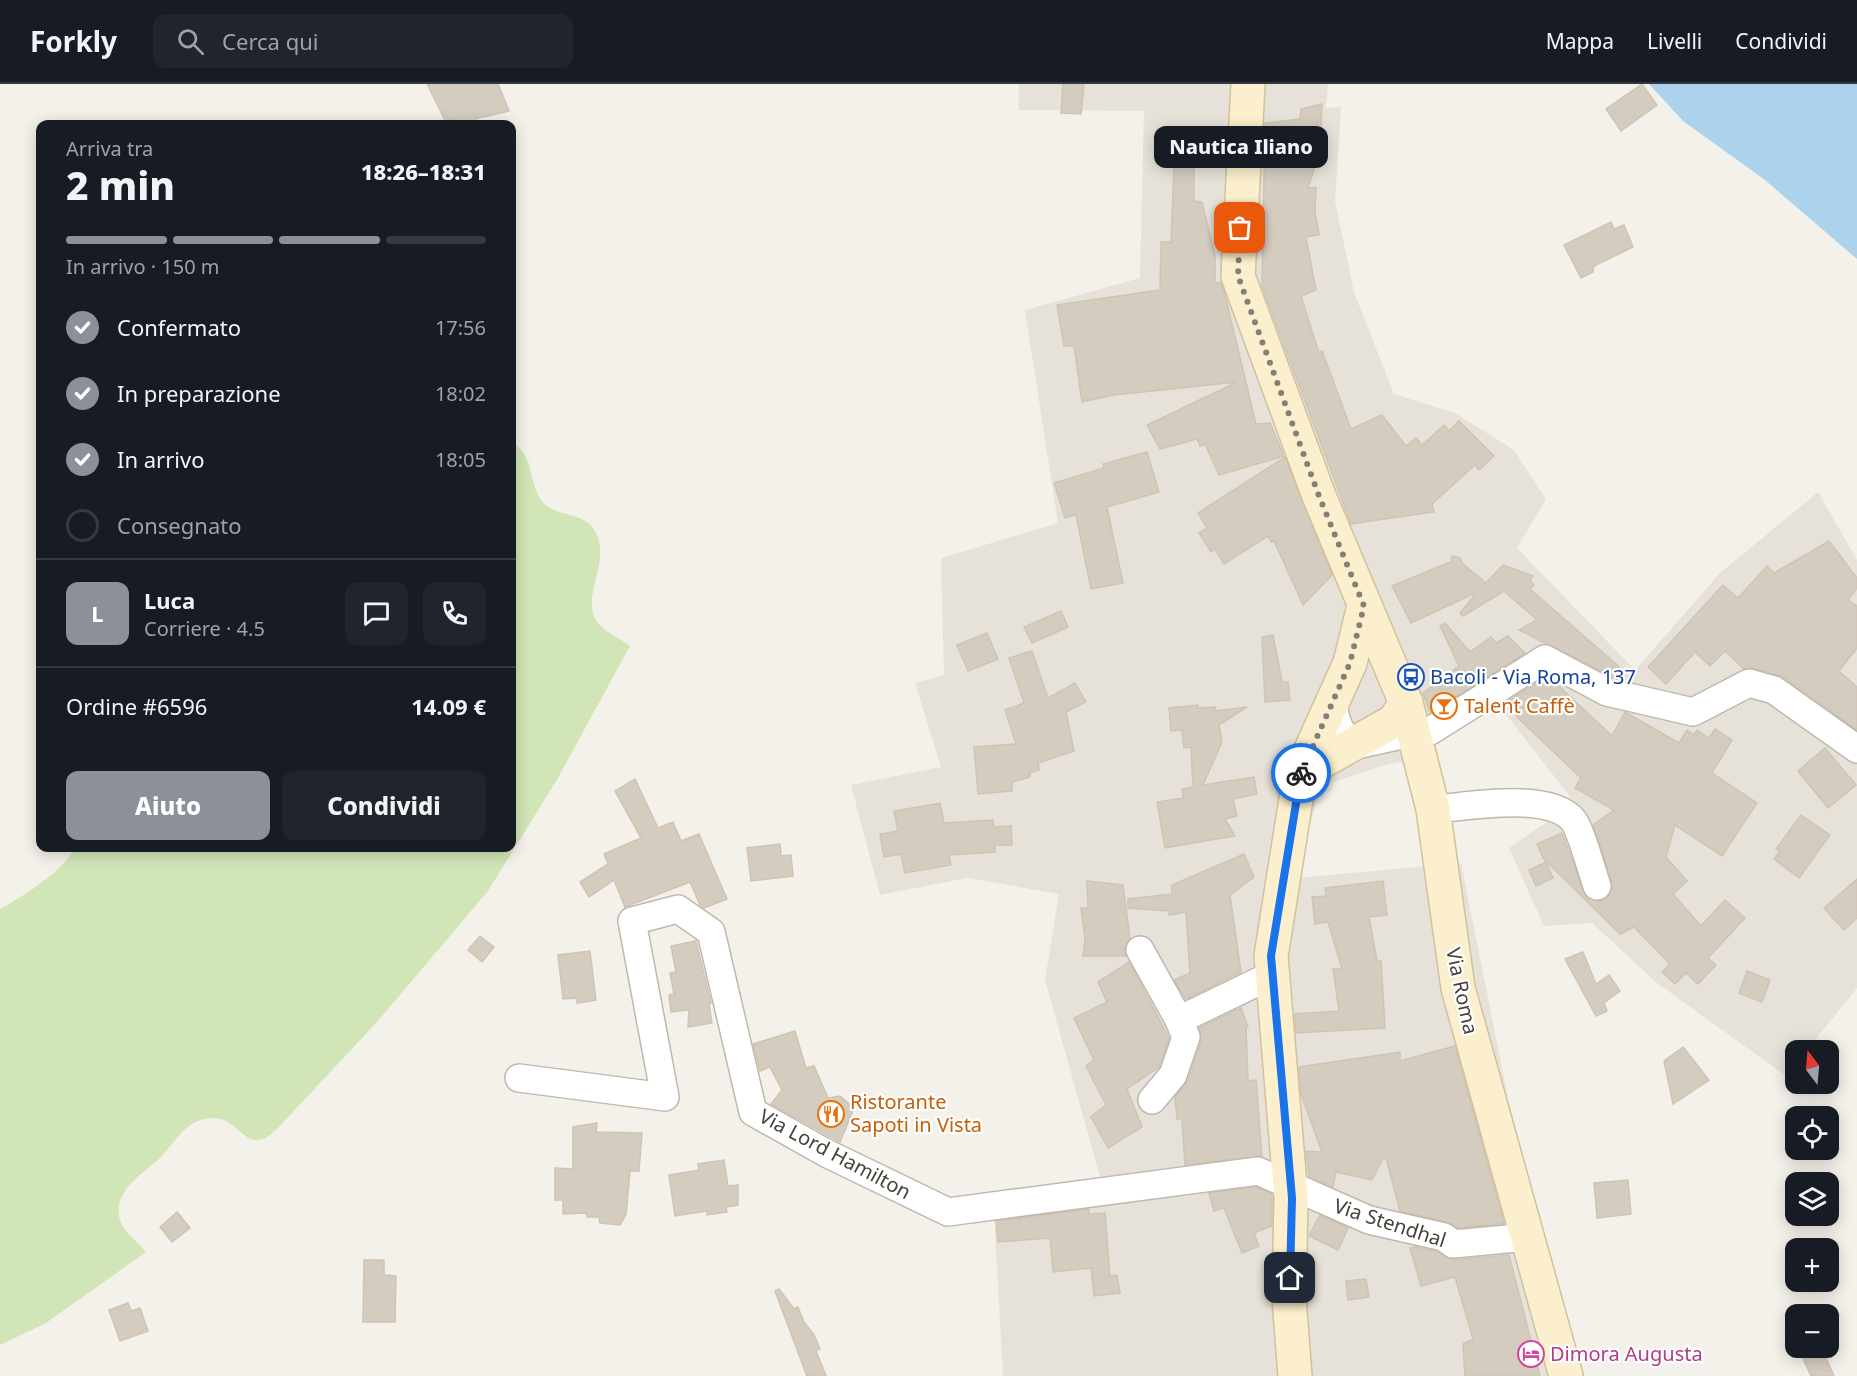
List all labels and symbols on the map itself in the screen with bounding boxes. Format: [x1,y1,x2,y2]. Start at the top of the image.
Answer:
callout: Nautica Iliano [1153,126,1327,168]
pin [1214,202,1265,253]
bus stop icon: Bacoli - Via Roma, 137 [1396,662,1426,692]
place label: Bacoli - Via Roma, 137 [1430,663,1636,690]
bar icon: Talent Caffè [1429,691,1459,721]
place label: Talent Caffè [1464,692,1575,719]
courier [1271,743,1331,803]
street label: Via Roma [1440,945,1485,1037]
north arrow [1785,1040,1839,1094]
place label: Ristorante Sapoti in Vista [850,1088,982,1138]
restaurant icon: Ristorante Sapoti in Vista [816,1099,846,1129]
street label: Via Lord Hamilton [755,1102,916,1205]
street label: Via Stendhal [1331,1192,1450,1253]
pin [1264,1252,1315,1303]
hotel icon: Dimora Augusta [1516,1339,1546,1369]
place label: Dimora Augusta [1550,1340,1703,1367]

